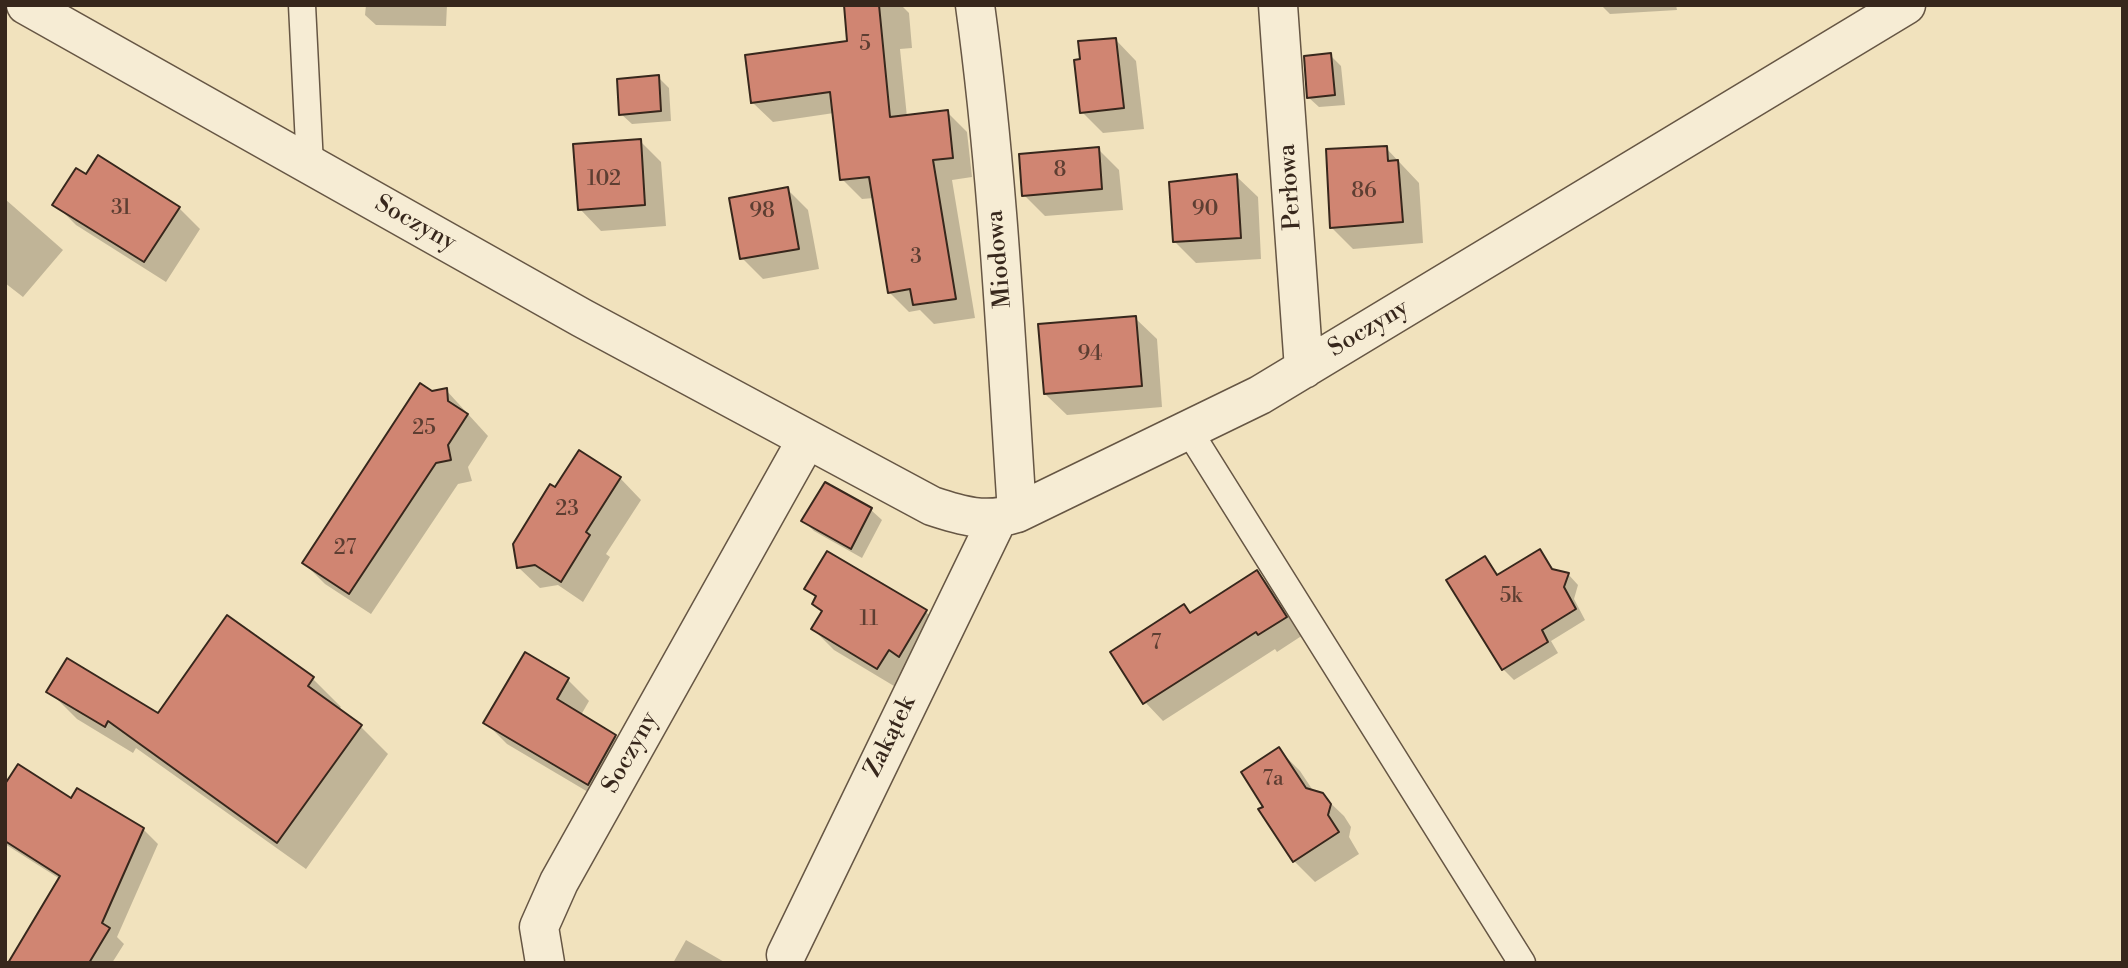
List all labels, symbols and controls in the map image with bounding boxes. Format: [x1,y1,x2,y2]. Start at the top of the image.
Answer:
house number: 5 [859,32,871,58]
street label: Perłowa [1274,143,1308,231]
house number: 8 [1054,158,1066,184]
house number: 102 [587,167,621,193]
house number: 86 [1351,179,1377,205]
street label: Soczyny [369,190,461,258]
house number: 31 [111,196,131,222]
house number: 90 [1192,197,1218,223]
house number: 98 [749,199,775,225]
street label: Miodowa [981,209,1019,309]
house number: 3 [910,245,922,271]
street label: Soczyny [1324,294,1414,364]
house number: 94 [1077,342,1103,368]
house number: 25 [412,416,436,442]
house number: 23 [555,497,579,523]
house number: 27 [334,536,356,562]
house number: 5k [1500,584,1522,610]
house number: 11 [860,607,878,633]
house number: 7 [1151,631,1161,657]
street label: Zakątek [859,692,923,782]
street label: Soczyny [597,707,665,799]
house number: 7a [1262,767,1284,793]

